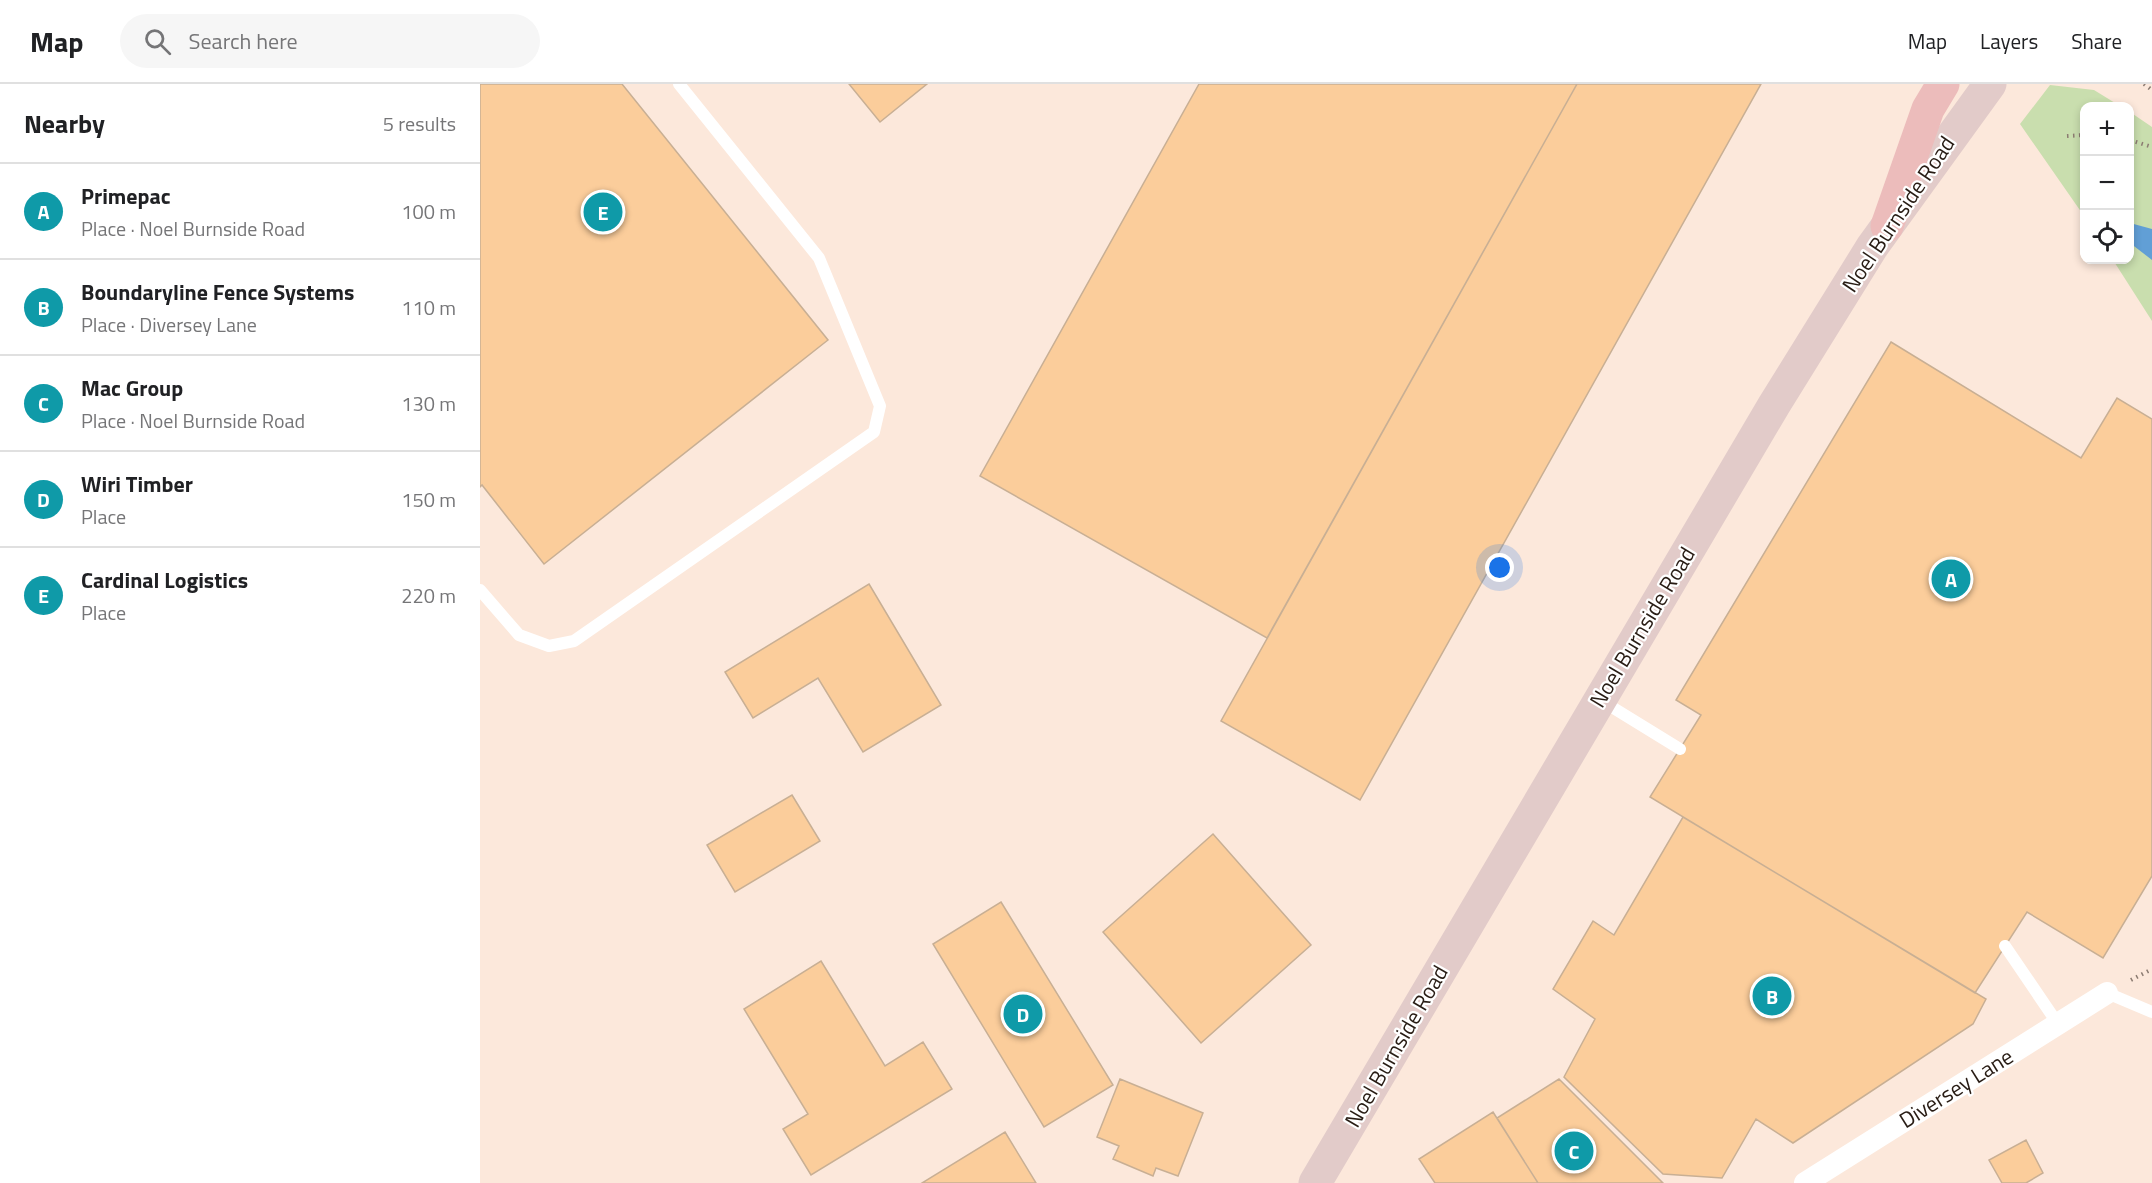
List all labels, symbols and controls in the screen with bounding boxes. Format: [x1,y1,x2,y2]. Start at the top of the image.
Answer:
search box [120,14,540,68]
text: Map [30,20,84,63]
text: Search here [189,24,298,58]
icon: search [141,25,174,58]
text: Map [1908,25,1947,57]
text: Layers [1980,25,2038,57]
text: Share [2071,25,2122,57]
map controls [2080,102,2134,264]
button: + [2080,102,2134,156]
text: Nearby [24,104,105,143]
text: 5 results [383,108,456,139]
street label: Noel Burnside Road [1833,129,1963,299]
button: − [2080,156,2134,210]
text: Primepac [81,179,171,213]
pin: E [584,190,622,234]
text: A [37,196,50,227]
text: 100 m [401,196,456,227]
button: locate [2080,210,2134,264]
text: Place · Noel Burnside Road [81,213,305,244]
text: Boundaryline Fence Systems [81,275,354,309]
text: B [37,292,50,323]
text: 110 m [401,292,456,323]
text: Place · Diversey Lane [81,309,257,340]
text: Mac Group [81,371,183,405]
text: C [38,388,49,419]
text: 130 m [401,388,456,419]
text: Place · Noel Burnside Road [81,405,305,436]
text: Wiri Timber [81,467,193,501]
text: D [37,484,50,515]
text: 150 m [401,484,456,515]
text: Place [81,501,126,532]
street label: Noel Burnside Road [1580,540,1704,714]
your location [1485,553,1514,582]
pin: A [1932,556,1970,602]
text: Cardinal Logistics [81,563,248,597]
text: E [38,580,49,611]
text: 220 m [401,580,456,611]
text: Place [81,597,126,628]
street label: Noel Burnside Road [1336,959,1456,1133]
pin: B [1752,974,1792,1018]
pin: D [1004,992,1042,1036]
street label: Diversey Lane [1892,1039,2020,1137]
pin: C [1554,1128,1594,1174]

